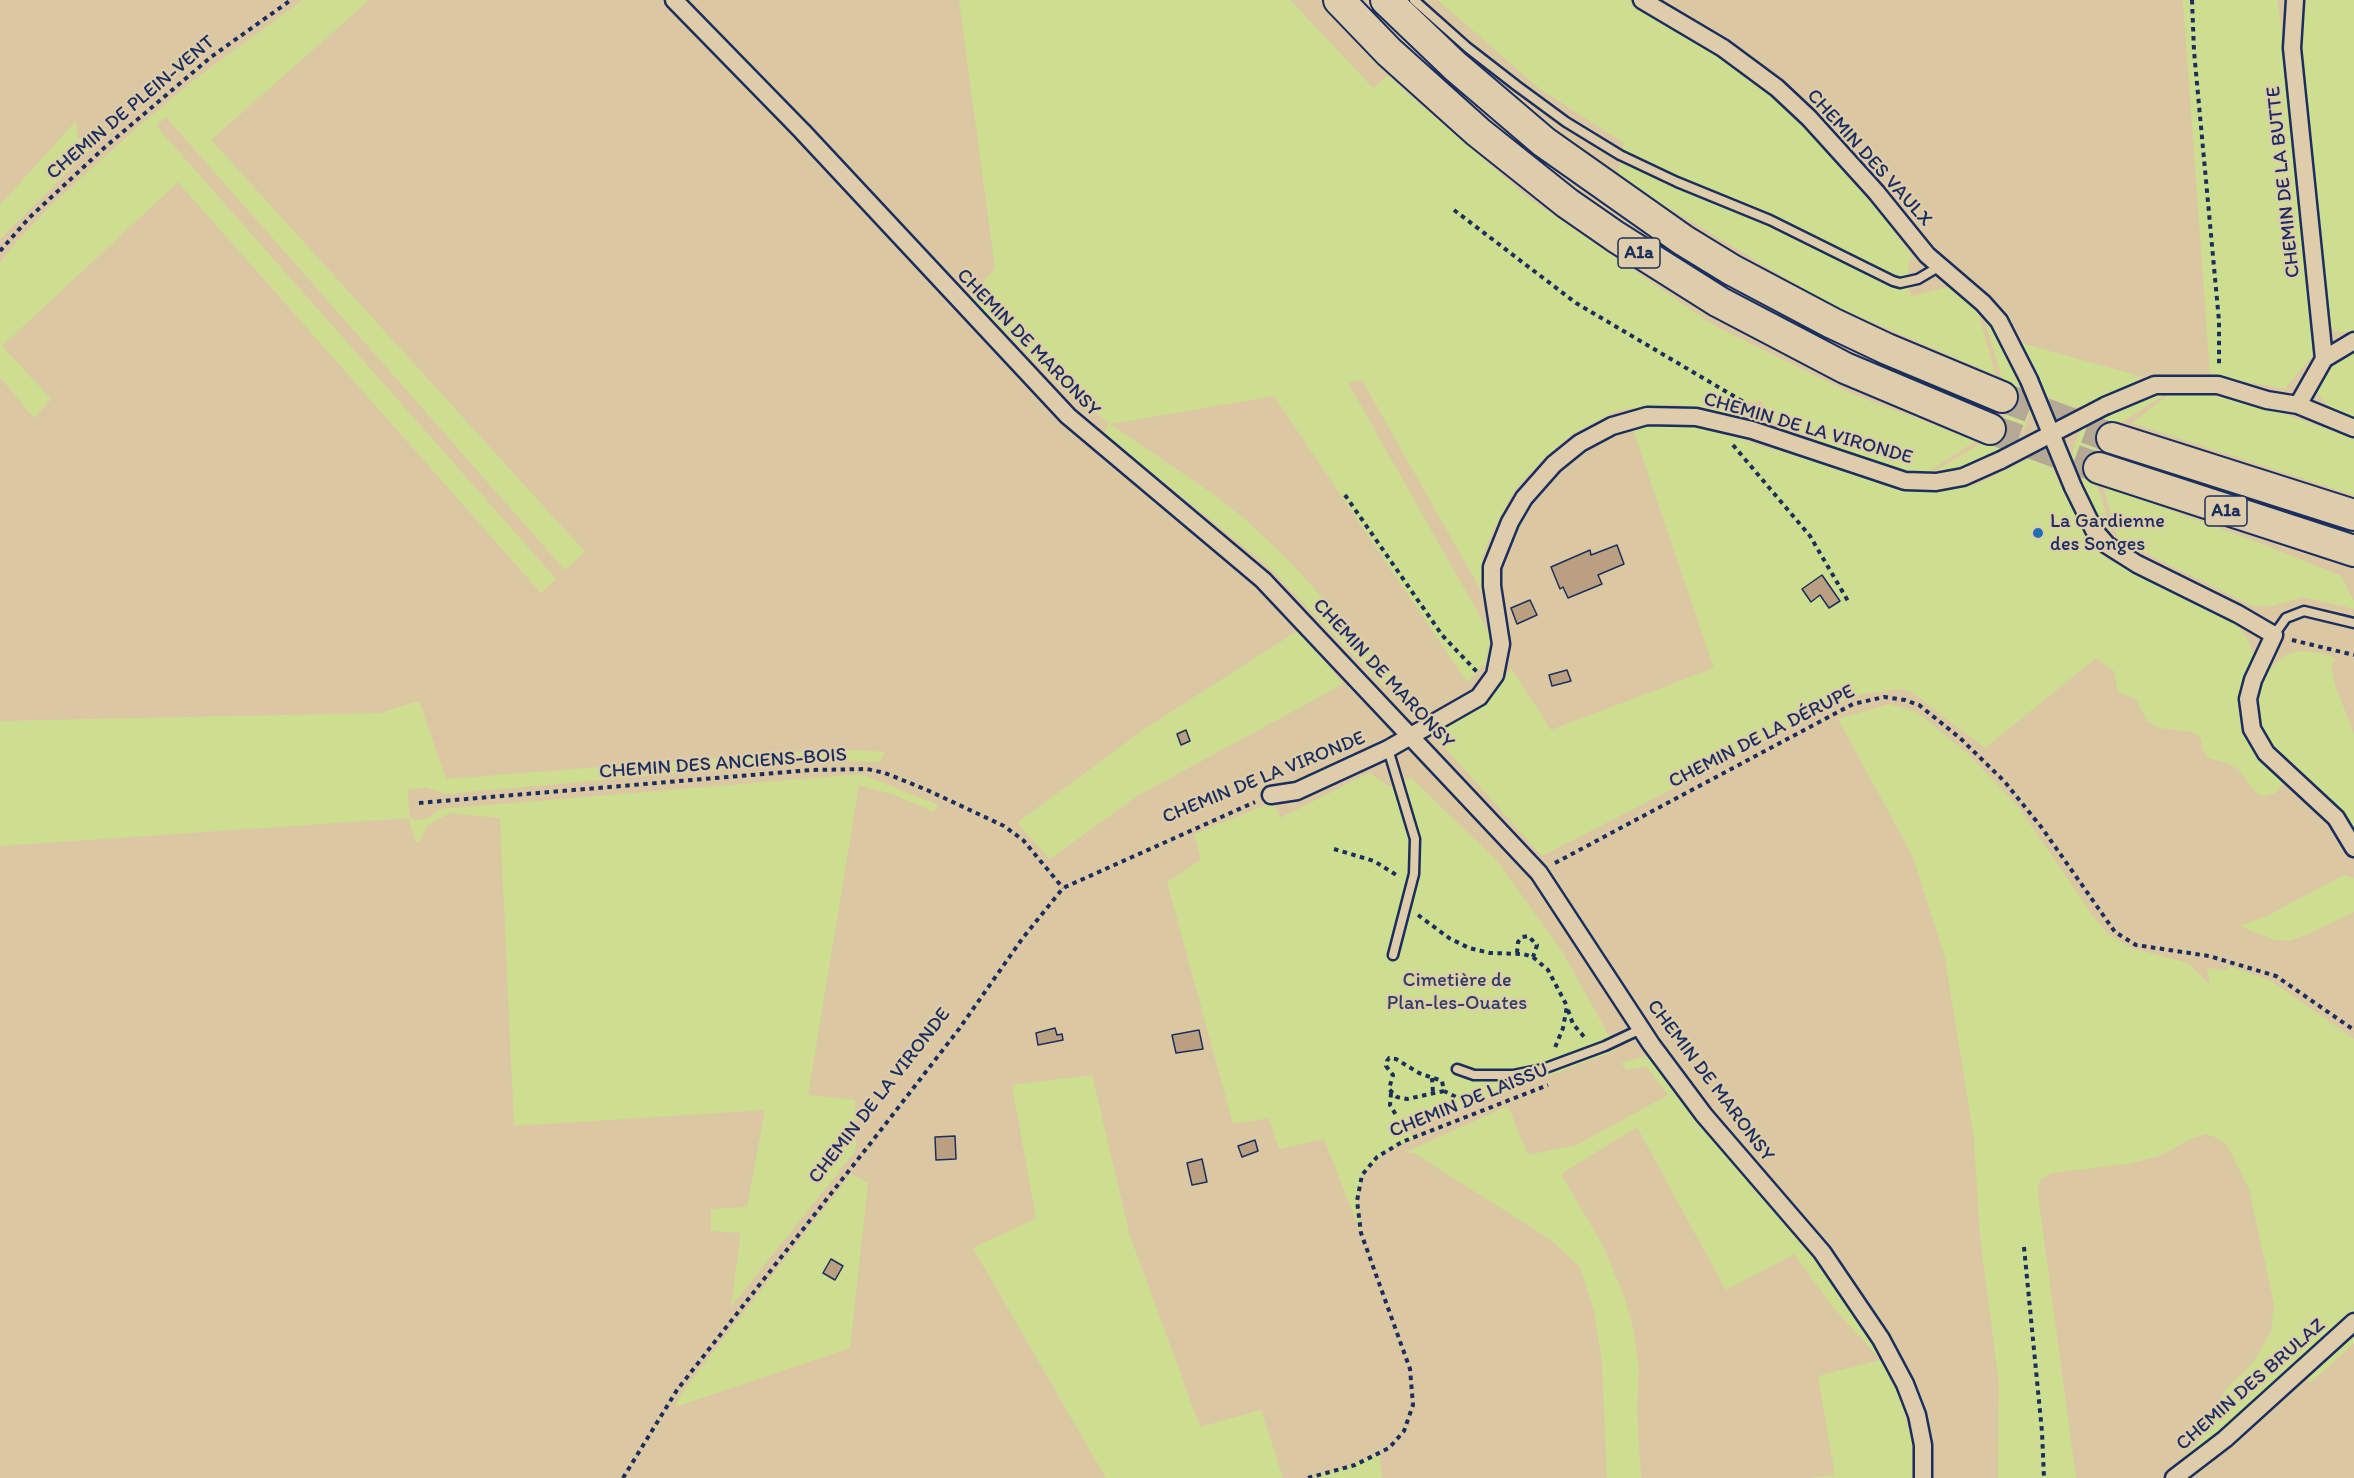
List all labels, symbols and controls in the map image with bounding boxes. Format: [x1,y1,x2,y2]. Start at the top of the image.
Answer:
street label: CHEMIN DE PLEIN-VENT [42,31,220,185]
street label: CHEMIN DES VAULX [1801,84,1937,232]
street label: CHEMIN DE LA BUTTE [2262,85,2306,279]
road number: A1a [1618,238,1660,268]
street label: CHEMIN DE MARONSY [951,264,1105,422]
street label: CHEMIN DE LA VIRONDE [1701,388,1915,470]
road number: A1a [2205,496,2247,526]
place label: La Gardienne des Songes [2050,510,2165,557]
marker: La Gardienne des Songes [2031,526,2045,540]
street label: CHEMIN DE MARONSY [1307,594,1459,754]
street label: CHEMIN DE LA DÉRUPE [1665,680,1859,794]
street label: CHEMIN DE LA VIRONDE [1159,726,1369,830]
street label: CHEMIN DES ANCIENS-BOIS [598,743,848,785]
park label: Cimetière de Plan-les-Ouates [1387,969,1527,1016]
street label: CHEMIN DE MARONSY [1641,995,1779,1167]
street label: CHEMIN DE LA VIRONDE [804,1003,956,1189]
street label: CHEMIN DE LAISSU [1386,1058,1552,1144]
street label: CHEMIN DES BRULAZ [2172,1314,2330,1456]

